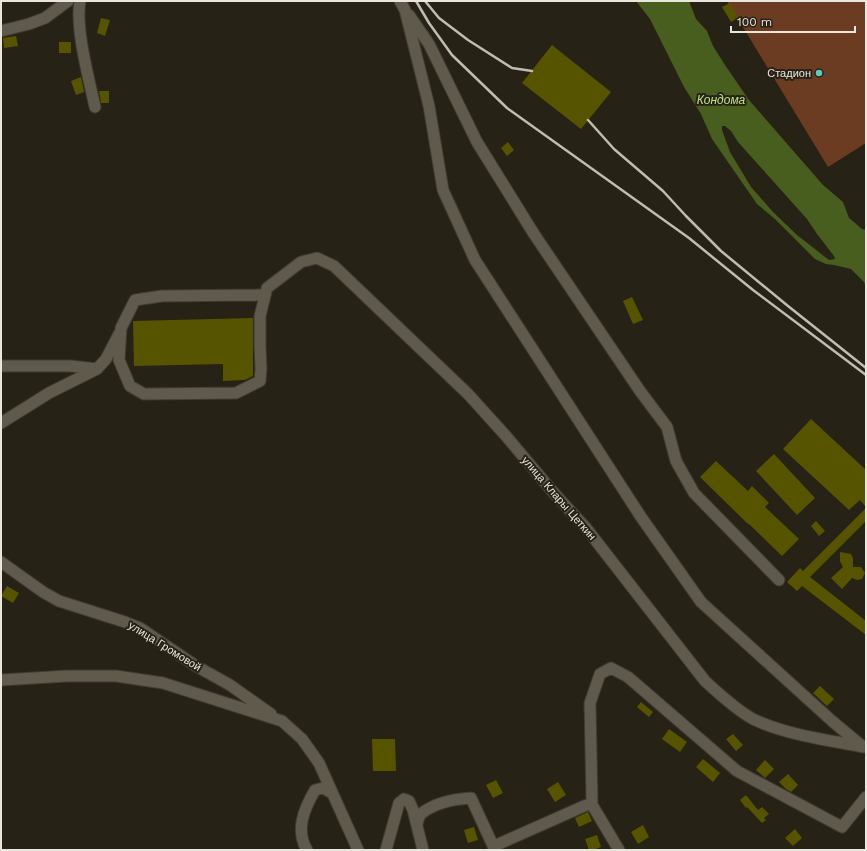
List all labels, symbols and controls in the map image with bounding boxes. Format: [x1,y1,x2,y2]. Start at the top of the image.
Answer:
scale bar [731,8,855,34]
text: 100 m [737,15,772,29]
place label: Стадион [767,67,811,80]
marker: Стадион [814,68,824,78]
water label: Кондома [697,93,746,107]
street label: улица Клары Цеткин [519,454,599,543]
street label: улица Громовой [126,619,203,674]

